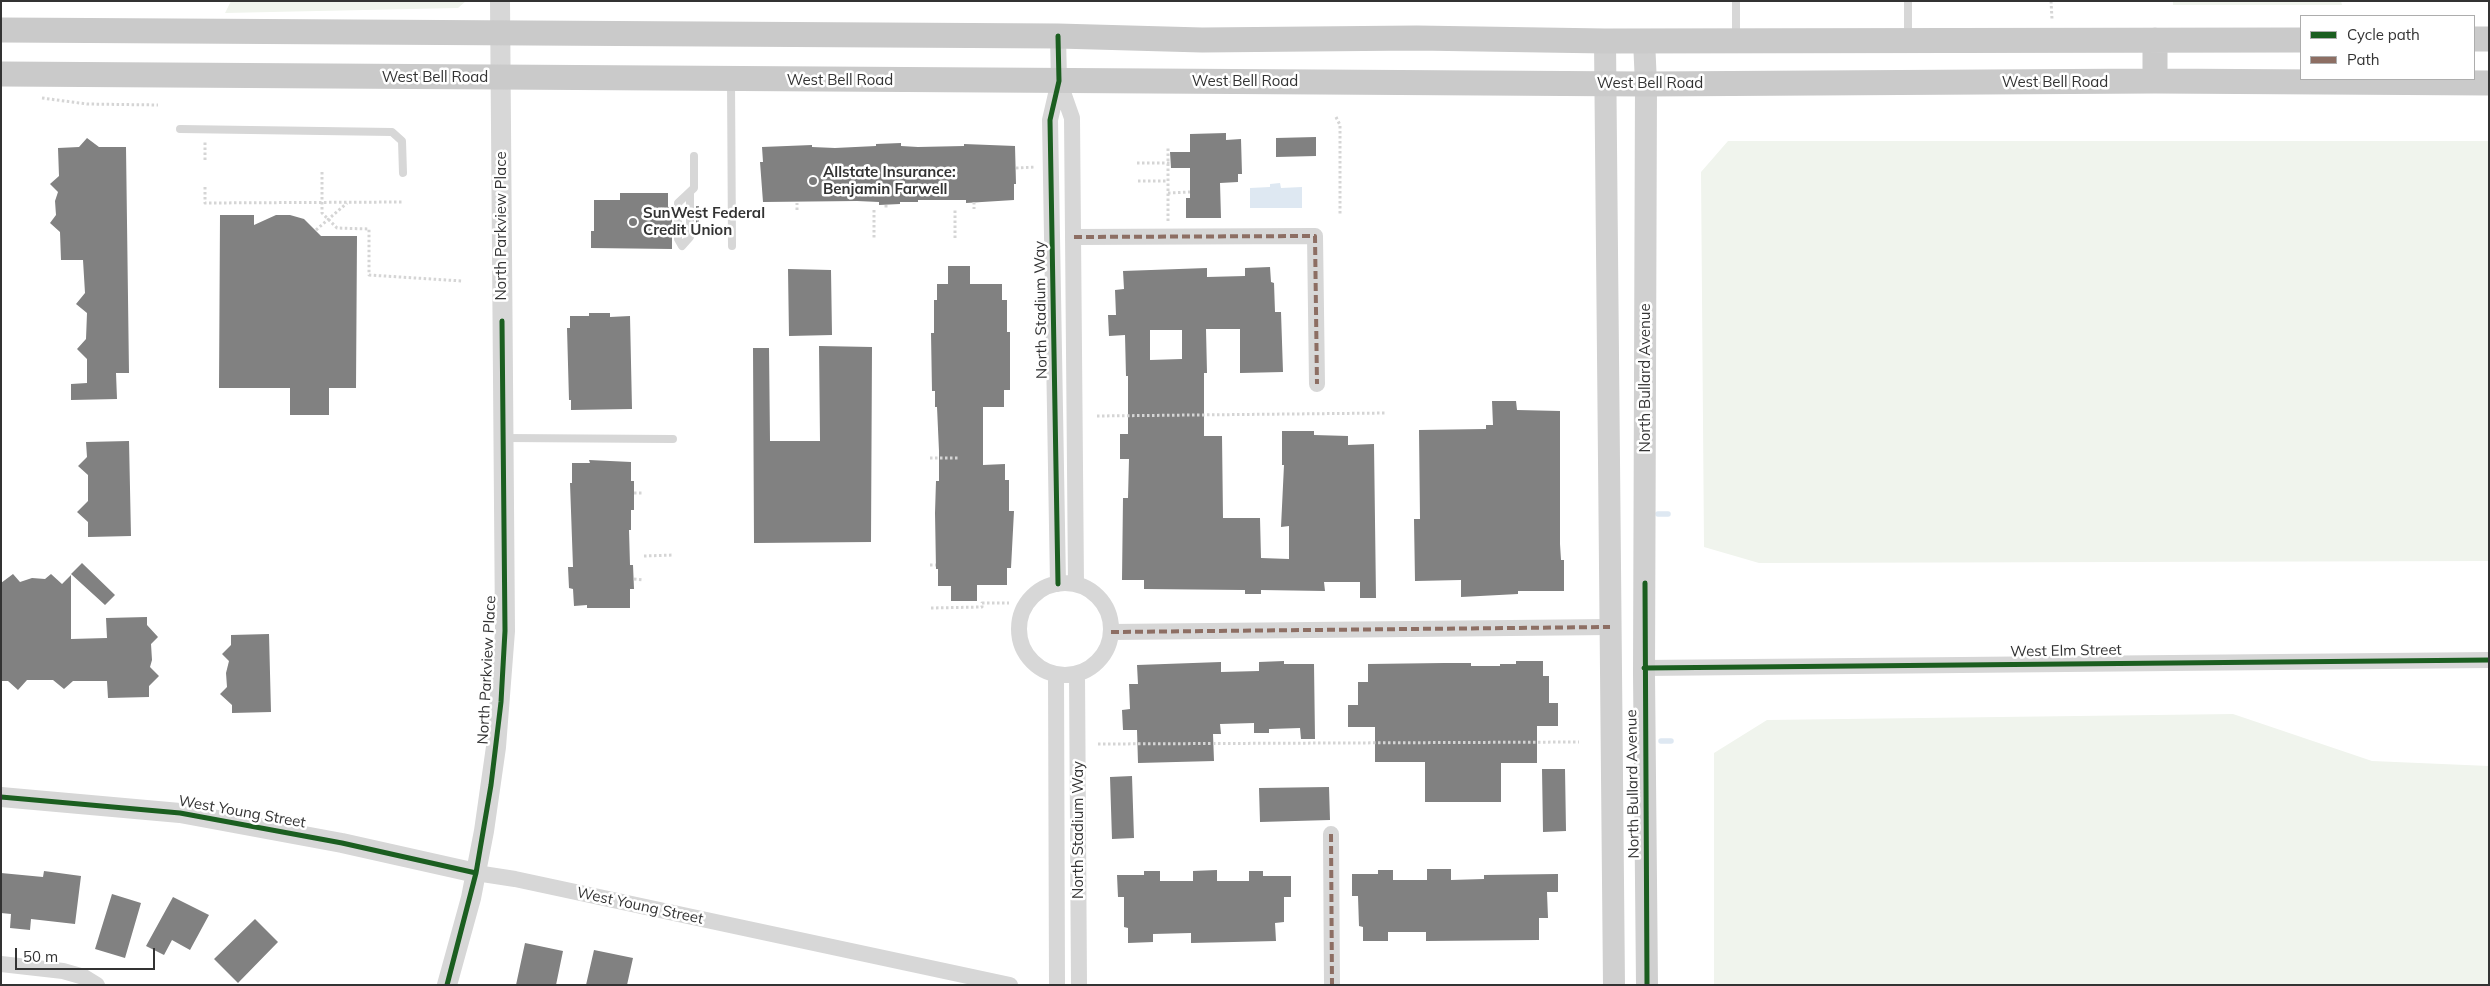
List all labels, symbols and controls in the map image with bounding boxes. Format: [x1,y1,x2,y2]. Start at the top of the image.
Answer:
legend [2300,15,2475,80]
text: Cycle path [2347,25,2420,44]
text: Path [2347,50,2379,69]
street label: West Bell Road [382,68,488,86]
street label: West Bell Road [787,71,893,89]
street label: West Bell Road [1192,72,1298,90]
street label: West Bell Road [2002,73,2108,91]
street label: West Bell Road [1597,74,1703,92]
street label: North Parkview Place [492,151,510,301]
place label: Allstate Insurance: Benjamin Farwell [823,163,956,198]
marker: Allstate Insurance: Benjamin Farwell [807,175,819,187]
place label: SunWest Federal Credit Union [643,204,765,239]
marker: SunWest Federal Credit Union [627,216,639,228]
street label: North Stadium Way [1031,241,1051,379]
street label: North Bullard Avenue [1636,303,1654,453]
street label: North Parkview Place [474,595,500,745]
street label: West Elm Street [2010,641,2122,661]
street label: North Bullard Avenue [1623,709,1643,859]
street label: North Stadium Way [1069,761,1087,899]
street label: West Young Street [177,792,307,832]
street label: West Young Street [575,884,705,928]
scale bar [18,938,158,970]
text: 50 m [23,947,58,966]

